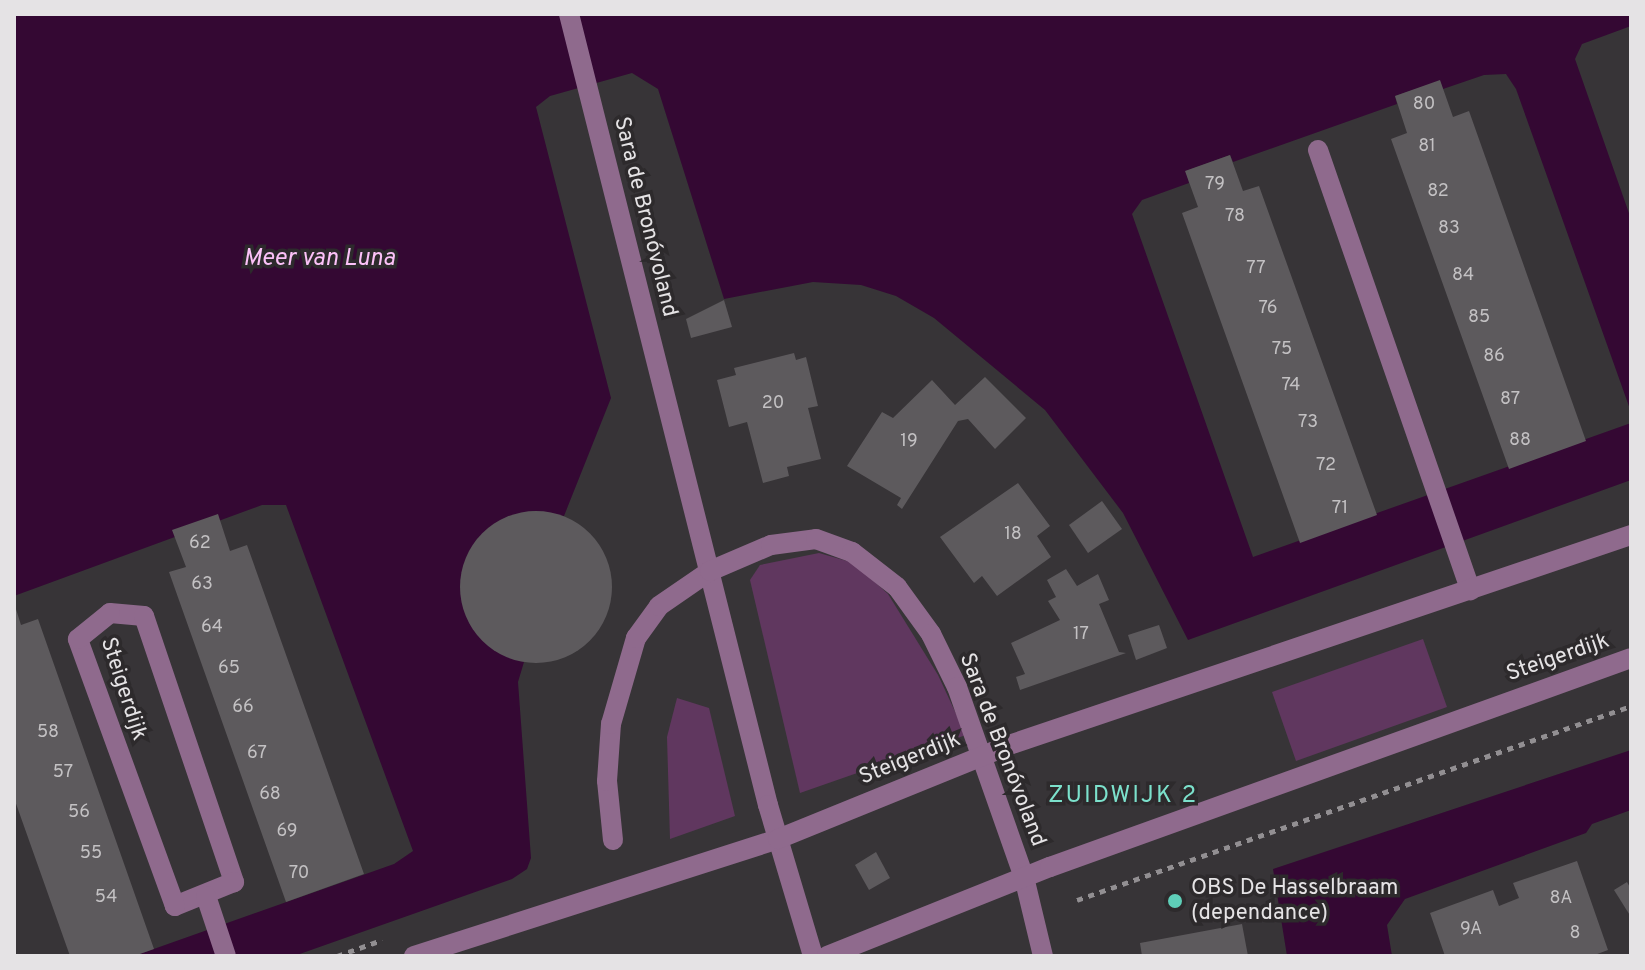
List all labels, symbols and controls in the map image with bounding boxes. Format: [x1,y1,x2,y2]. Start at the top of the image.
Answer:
house number: 80 [1413,94,1435,116]
street label: Sara de Bronóvoland [607,114,683,320]
house number: 81 [1418,136,1436,158]
house number: 79 [1205,174,1225,196]
house number: 82 [1427,181,1449,203]
house number: 78 [1225,206,1245,228]
house number: 83 [1438,218,1460,240]
water label: Meer van Luna [243,246,395,274]
house number: 77 [1246,258,1266,280]
house number: 84 [1452,265,1474,287]
house number: 76 [1258,298,1278,320]
house number: 85 [1468,307,1490,329]
house number: 75 [1272,339,1292,361]
house number: 86 [1483,346,1505,368]
house number: 74 [1282,375,1300,397]
house number: 87 [1500,389,1520,411]
house number: 20 [762,393,784,415]
house number: 73 [1298,412,1318,434]
house number: 88 [1509,430,1531,452]
house number: 19 [900,431,918,453]
house number: 72 [1316,455,1336,477]
house number: 71 [1332,498,1348,520]
house number: 18 [1004,524,1022,546]
house number: 62 [189,533,211,555]
house number: 63 [191,574,213,596]
house number: 64 [201,617,223,639]
house number: 17 [1073,624,1089,646]
street label: Steigerdijk [1503,628,1613,688]
street label: Steigerdijk [94,634,152,744]
street label: Sara de Bronóvoland [953,650,1051,850]
house number: 65 [218,658,240,680]
house number: 66 [232,697,254,719]
house number: 58 [37,722,59,744]
street label: Steigerdijk [856,727,964,791]
house number: 67 [247,743,267,765]
house number: 57 [53,762,73,784]
district label: ZUIDWIJK 2 [1048,783,1198,811]
house number: 68 [259,784,281,806]
house number: 56 [68,802,90,824]
house number: 69 [277,821,297,843]
house number: 55 [80,843,102,865]
house number: 70 [289,863,309,885]
place label: OBS De Hasselbraam (dependance) [1191,875,1398,926]
house number: 54 [95,887,117,909]
house number: 8A [1549,888,1573,910]
marker: OBS De Hasselbraam (dependance) [1166,892,1184,910]
house number: 9A [1460,919,1482,941]
house number: 8 [1570,923,1580,945]

